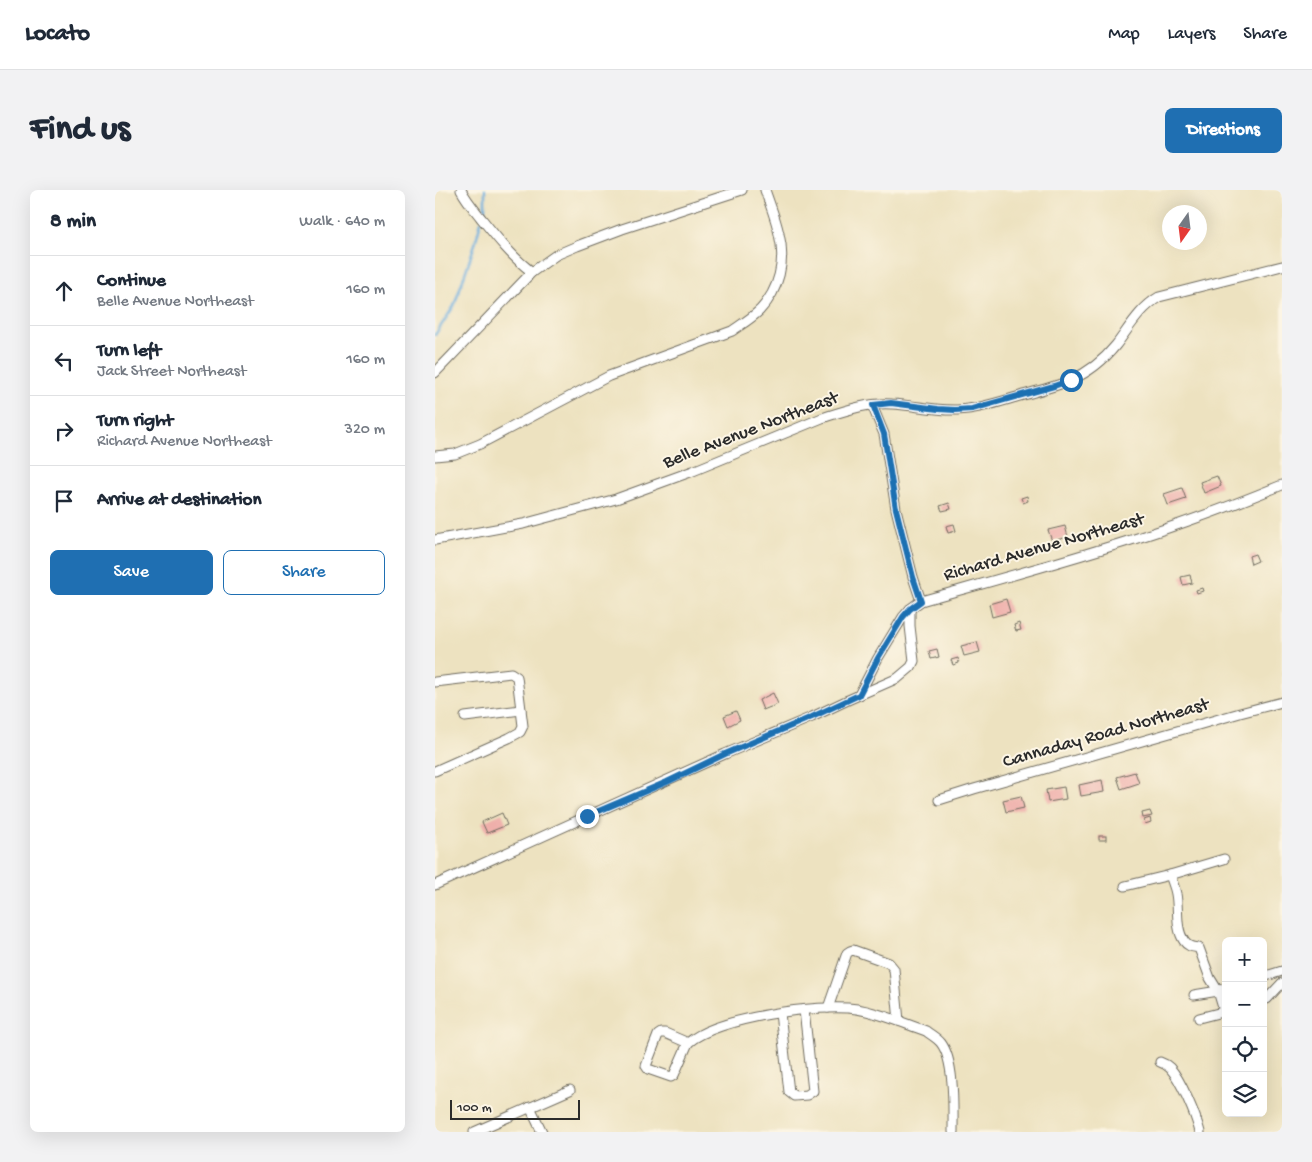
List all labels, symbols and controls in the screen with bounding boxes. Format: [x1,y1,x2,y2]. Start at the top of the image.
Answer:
text: Locato [25,20,90,49]
text: Map [1108,24,1140,45]
text: Layers [1168,24,1215,45]
text: Share [1243,24,1287,45]
button: Directions [1165,108,1282,153]
text: Find us [30,110,130,151]
north arrow [1162,205,1207,250]
text: 8 min [50,210,96,235]
text: Walk · 640 m [299,213,385,232]
text: Continue [97,270,166,293]
icon: ahead [50,277,78,305]
text: 160 m [346,281,385,300]
text: Belle Avenue Northeast [97,293,254,312]
text: Turn left [97,340,161,363]
icon: left [50,347,78,375]
text: 160 m [346,351,385,370]
text: Jack Street Northeast [97,363,246,382]
route start [1060,369,1083,392]
street label: Belle Avenue Northeast [659,386,844,475]
text: Turn right [97,410,173,433]
icon: right [50,417,78,445]
text: 320 m [345,421,385,440]
text: Richard Avenue Northeast [97,433,272,452]
icon: arrive [50,487,78,515]
text: Arrive at destination [97,489,261,512]
street label: Richard Avenue Northeast [941,508,1149,588]
button: Save [50,550,213,595]
button: Share [223,550,385,595]
street label: Cannaday Road Northeast [1000,693,1214,774]
route end [576,805,599,828]
map controls [1222,937,1267,1117]
button: + [1222,937,1267,982]
button: − [1222,982,1267,1027]
button: locate [1222,1027,1267,1072]
button: layers [1222,1072,1267,1117]
scale bar [450,1097,580,1120]
text: 100 m [457,1100,492,1117]

